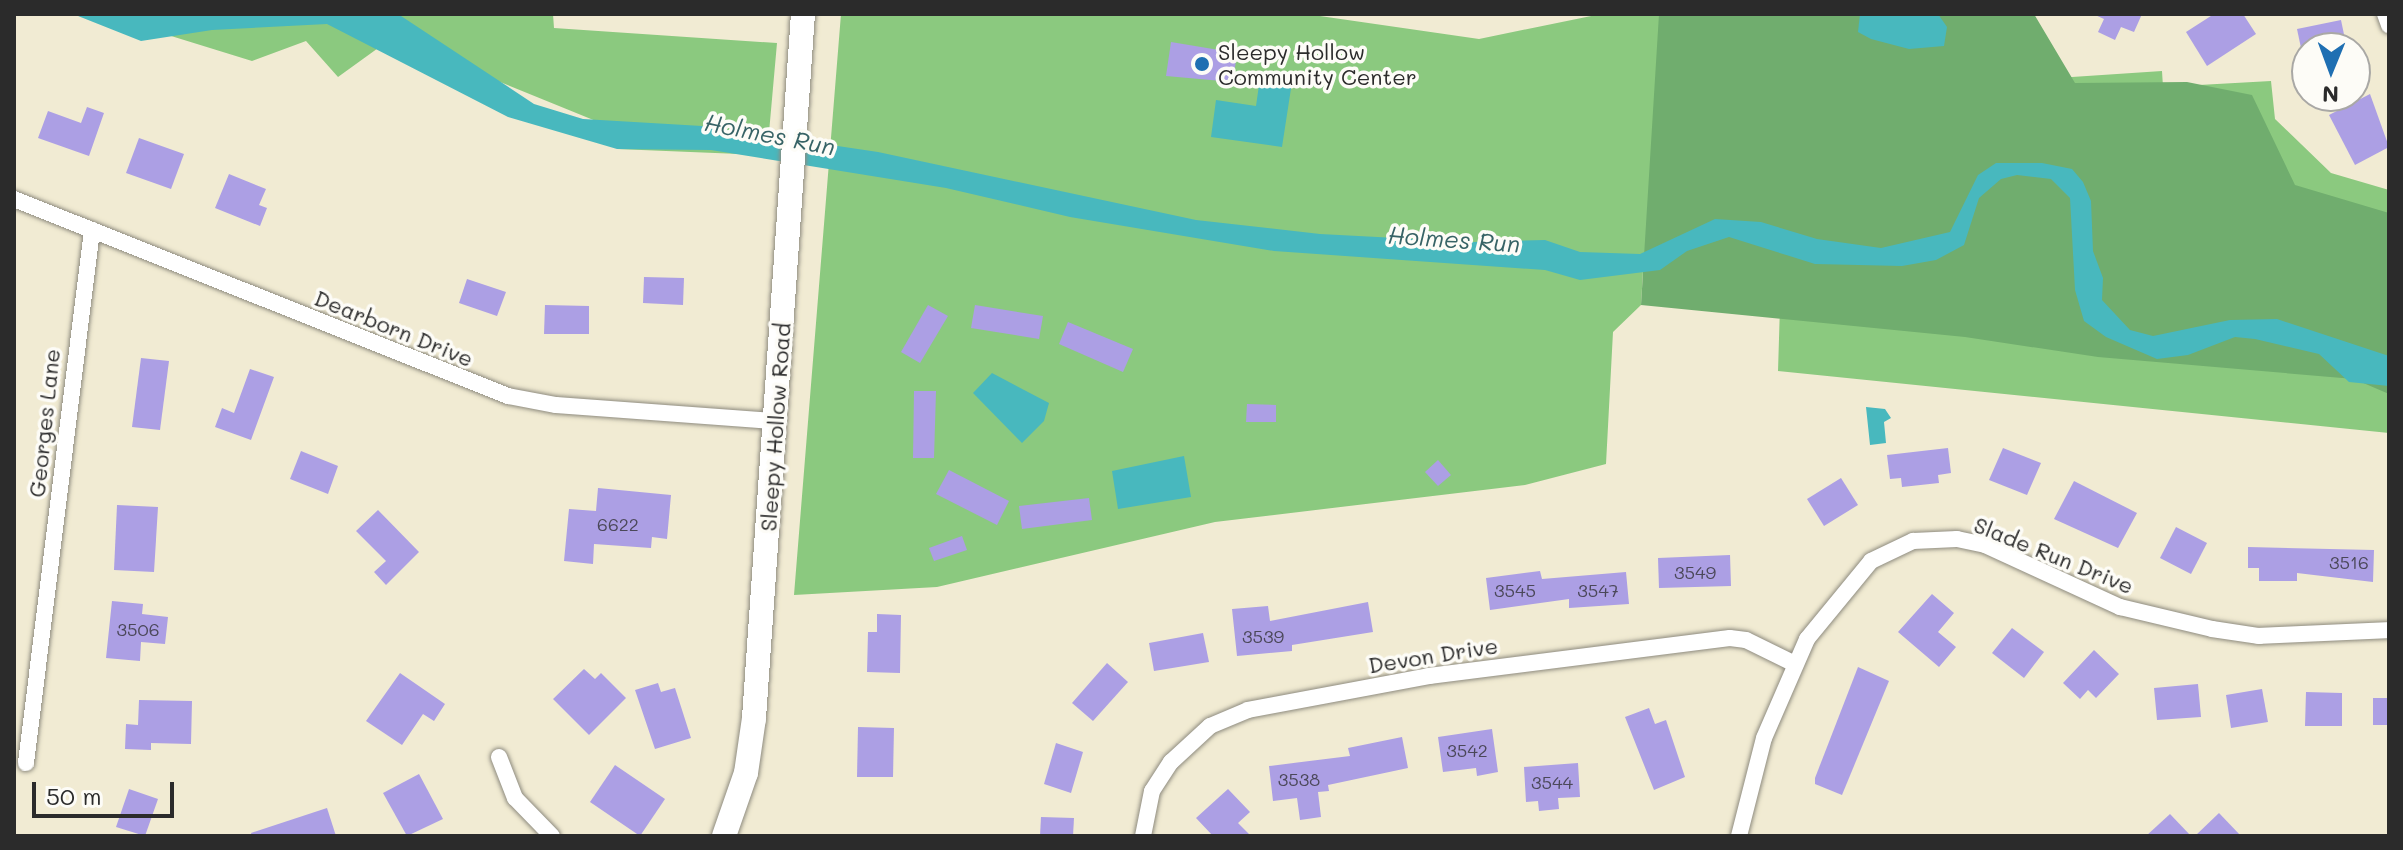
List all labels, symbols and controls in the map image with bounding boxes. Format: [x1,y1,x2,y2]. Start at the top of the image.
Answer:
north arrow [2291,32,2371,112]
place label: Sleepy Hollow Community Center [1218,38,1417,90]
marker: Sleepy Hollow Community Center [1193,55,1211,73]
text: N [2322,80,2339,109]
water label: Holmes Run [702,107,838,161]
water label: Holmes Run [1387,220,1521,258]
street label: Dearborn Drive [311,284,477,372]
street label: Sleepy Hollow Road [755,322,795,532]
street label: Georges Lane [23,347,65,499]
street label: Slade Run Drive [1970,511,2138,599]
house number: 6622 [597,513,639,535]
house number: 3516 [2329,551,2369,573]
house number: 3549 [1674,561,1716,583]
house number: 3545 [1494,579,1536,601]
house number: 3547 [1577,579,1619,601]
house number: 3506 [116,618,160,640]
house number: 3539 [1242,625,1284,647]
street label: Devon Drive [1366,632,1500,678]
house number: 3542 [1446,739,1488,761]
scale bar [36,766,178,816]
house number: 3538 [1278,768,1320,790]
house number: 3544 [1531,771,1573,793]
text: 50 m [46,780,102,811]

